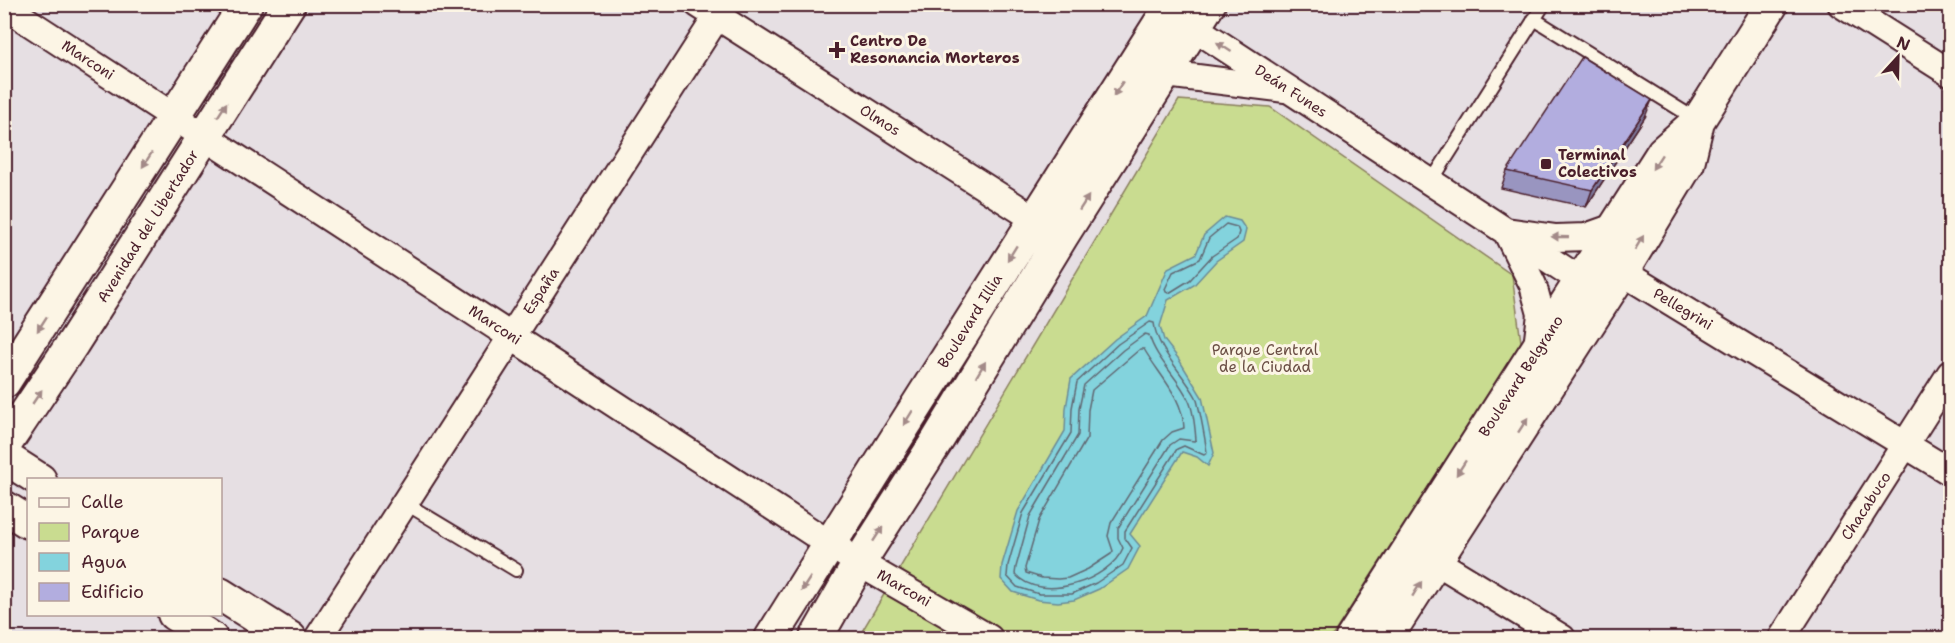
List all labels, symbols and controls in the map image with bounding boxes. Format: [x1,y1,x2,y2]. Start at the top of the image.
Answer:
north arrow [1868,27,1928,87]
place label: Centro De Resonancia Morteros [850,31,1020,68]
text: N [1894,31,1913,56]
street label: Marconi [58,35,118,85]
marker: Centro De Resonancia Morteros [828,41,846,59]
one-way arrow [1216,42,1232,53]
street label: Deán Funes [1251,60,1331,122]
one-way arrow [1112,81,1123,97]
street label: Olmos [856,100,904,140]
one-way arrow [216,101,227,118]
place label: Terminal Colectivos [1558,145,1637,182]
street label: Avenidad del Libertador [93,146,203,306]
one-way arrow [141,152,152,168]
one-way arrow [1652,154,1663,170]
marker: Terminal Colectivos [1539,157,1553,171]
one-way arrow [1078,194,1089,211]
one-way arrow [1551,232,1570,242]
one-way arrow [1634,234,1644,251]
one-way arrow [1007,245,1018,262]
street label: España [518,263,564,318]
street label: Boulevard Illia [933,269,1007,372]
street label: Pellegrini [1649,283,1717,335]
street label: Marconi [465,300,525,350]
street label: Boulevard Belgrano [1474,311,1568,441]
one-way arrow [36,316,47,332]
park label: Parque Central de la Ciudad [1212,340,1319,377]
one-way arrow [976,361,987,377]
one-way arrow [31,389,42,405]
one-way arrow [903,410,914,426]
one-way arrow [1517,417,1528,433]
one-way arrow [1456,460,1467,476]
street label: Chacabuco [1836,468,1896,544]
legend [27,478,222,616]
text: Calle [81,490,124,514]
text: Parque [81,520,140,544]
one-way arrow [872,526,883,542]
text: Agua [81,550,126,574]
street label: Marconi [873,565,935,611]
one-way arrow [801,576,812,592]
text: Edificio [81,580,144,604]
one-way arrow [1411,581,1422,597]

